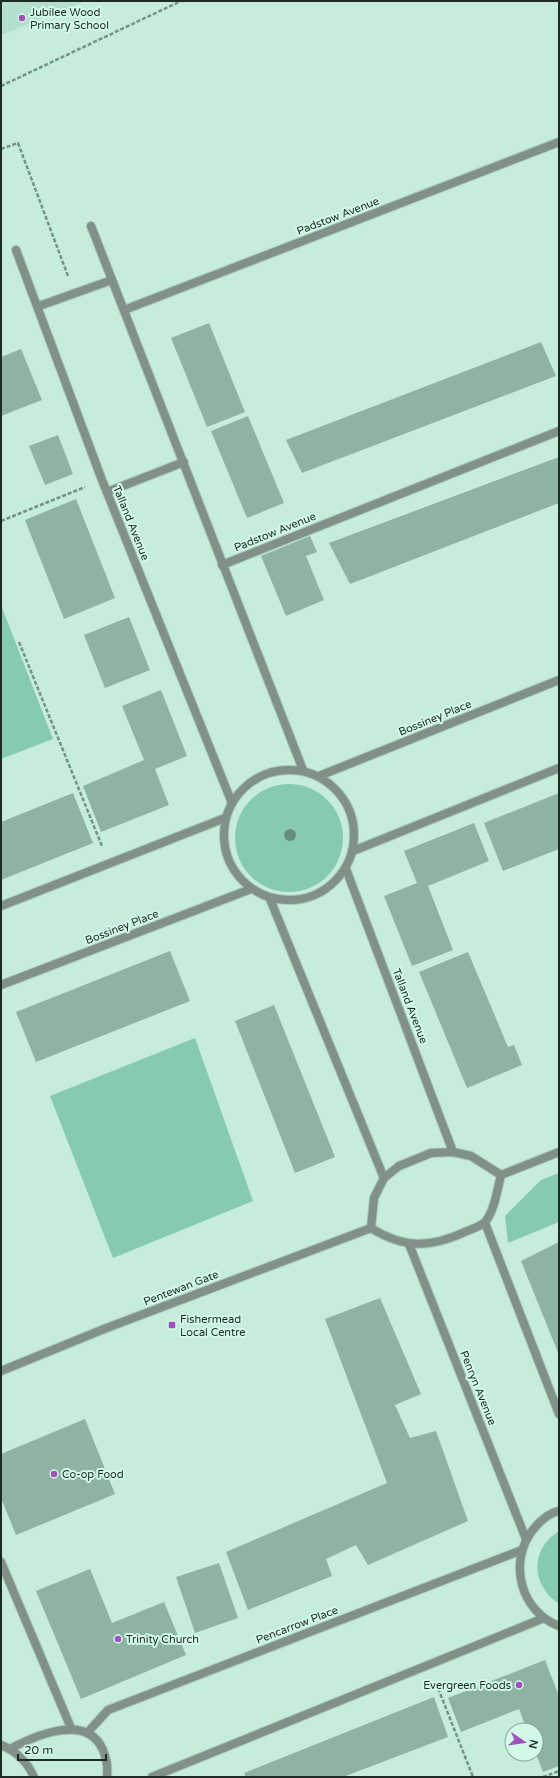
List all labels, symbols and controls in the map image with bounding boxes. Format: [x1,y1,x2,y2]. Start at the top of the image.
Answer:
place label: Jubilee Wood Primary School [30,6,109,32]
marker: Jubilee Wood Primary School [17,13,27,23]
street label: Padstow Avenue [295,194,381,238]
street label: Talland Avenue [110,484,152,562]
street label: Padstow Avenue [232,510,318,554]
street label: Bossiney Place [397,697,473,739]
street label: Bossiney Place [84,907,160,947]
street label: Talland Avenue [390,967,430,1045]
street label: Pentewan Gate [142,1268,220,1308]
place label: Fishermead Local Centre [180,1313,245,1339]
marker: Fishermead Local Centre [167,1320,177,1330]
street label: Penryn Avenue [457,1349,499,1427]
place label: Co-op Food [62,1468,124,1481]
marker: Co-op Food [49,1469,59,1479]
street label: Pencarrow Place [254,1603,340,1647]
place label: Trinity Church [126,1633,199,1646]
marker: Trinity Church [113,1634,123,1644]
place label: Evergreen Foods [423,1679,511,1692]
marker: Evergreen Foods [514,1680,524,1690]
north arrow [504,1722,544,1762]
scale bar [18,1736,106,1762]
text: N [526,1738,541,1750]
text: 20 m [24,1743,53,1757]

